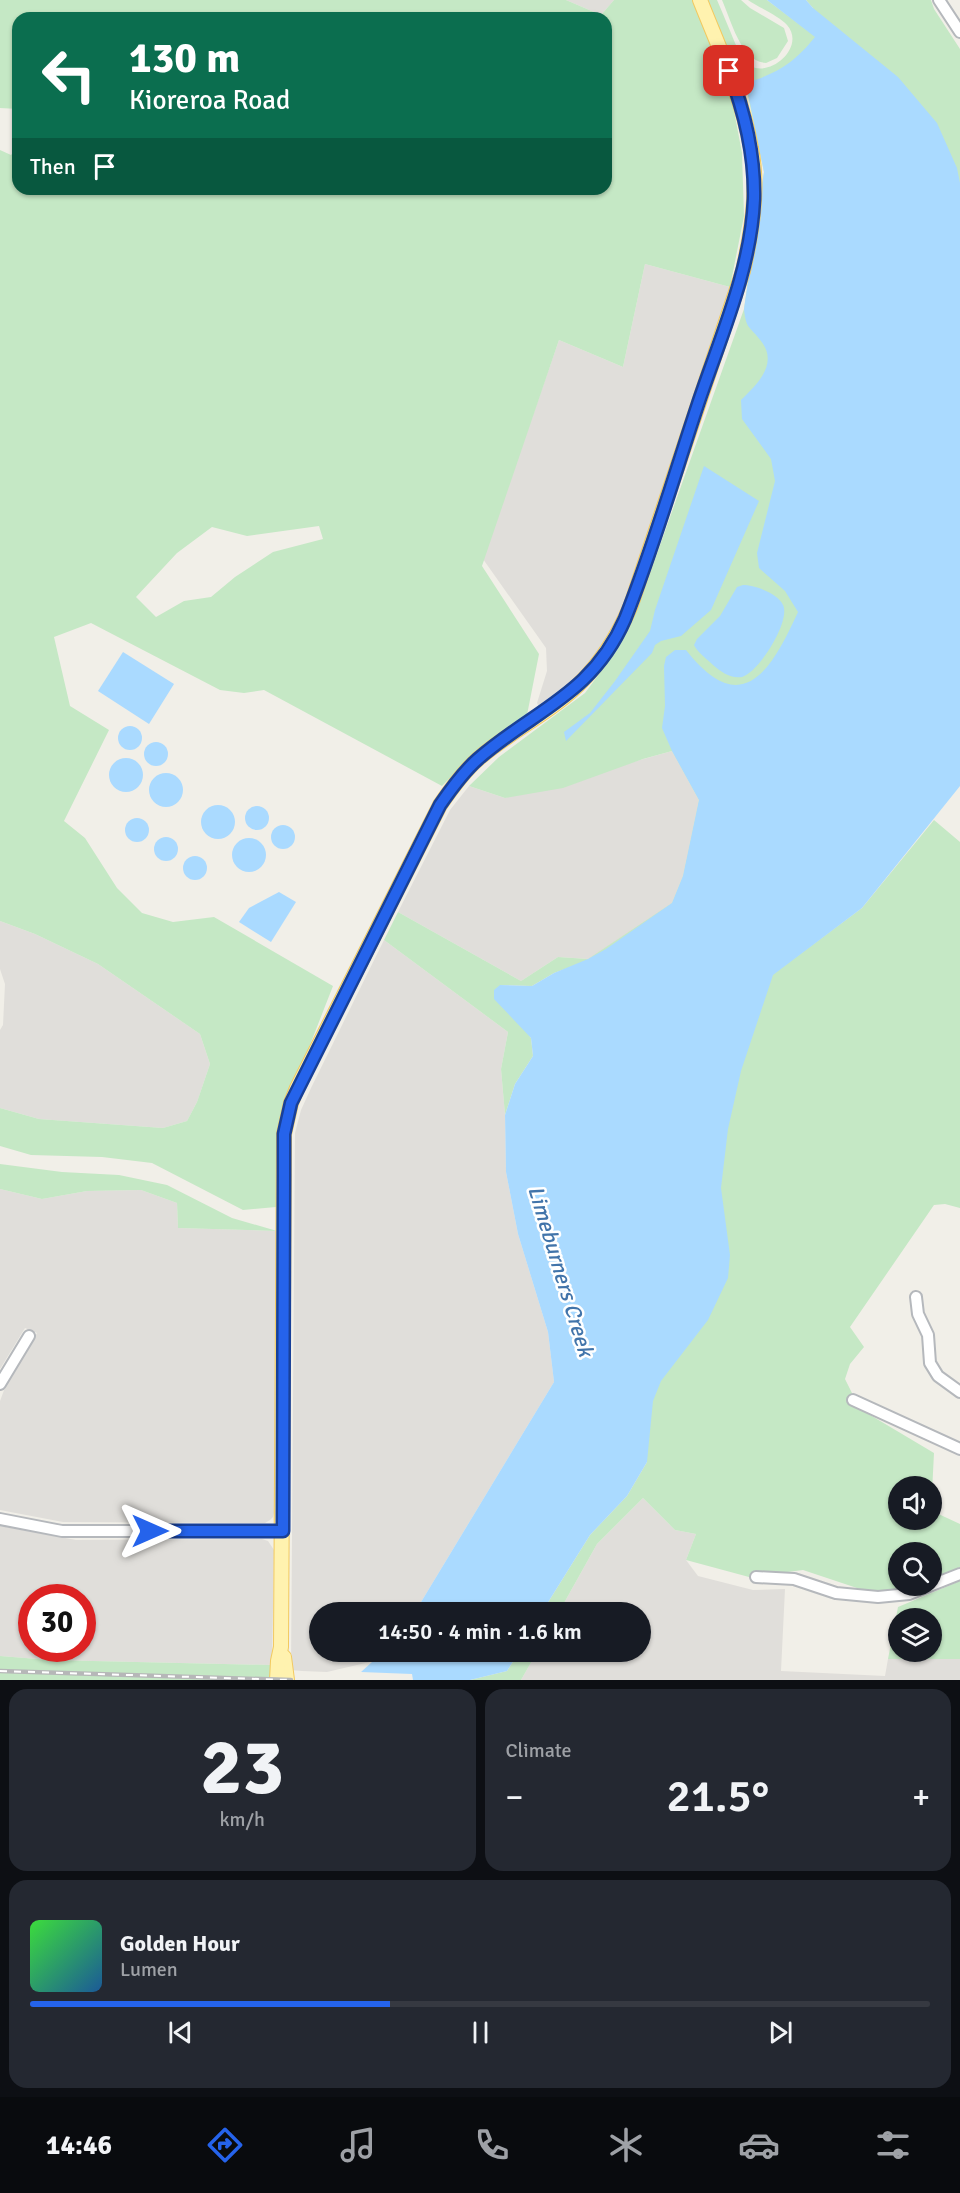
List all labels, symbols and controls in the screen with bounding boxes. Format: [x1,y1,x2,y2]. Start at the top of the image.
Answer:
text: 130 m [129,33,240,84]
icon: left [30,36,108,114]
pin [703,45,754,96]
icon: arrive [712,54,745,87]
text: Kioreroa Road [129,84,290,117]
icon: arrive [88,150,121,183]
text: Then [30,153,76,180]
water label: Limeburners Creek [522,1182,600,1361]
map controls [888,1476,942,1662]
button: sound [888,1476,942,1530]
position arrow [118,1499,182,1563]
button: search [888,1542,942,1596]
speed limit sign: 30 [18,1584,96,1662]
button: layers [888,1608,942,1662]
text: 14:50 · 4 min · 1.6 km [378,1618,582,1645]
text: 23 [200,1720,284,1816]
text: Climate [506,1738,571,1763]
text: 21.5° [666,1769,769,1824]
text: − [506,1777,523,1818]
text: + [912,1777,930,1818]
text: km/h [220,1807,265,1832]
text: Golden Hour [120,1930,240,1957]
text: Lumen [120,1957,178,1982]
icon: previous [164,2016,197,2049]
icon: pause [464,2016,497,2049]
icon: next [764,2016,797,2049]
icon: directions [204,2124,246,2166]
icon: music [337,2124,379,2166]
icon: phone [471,2124,513,2166]
icon: climate [605,2124,647,2166]
icon: car [738,2124,780,2166]
icon: filters [872,2124,914,2166]
text: 14:46 [46,2129,112,2162]

